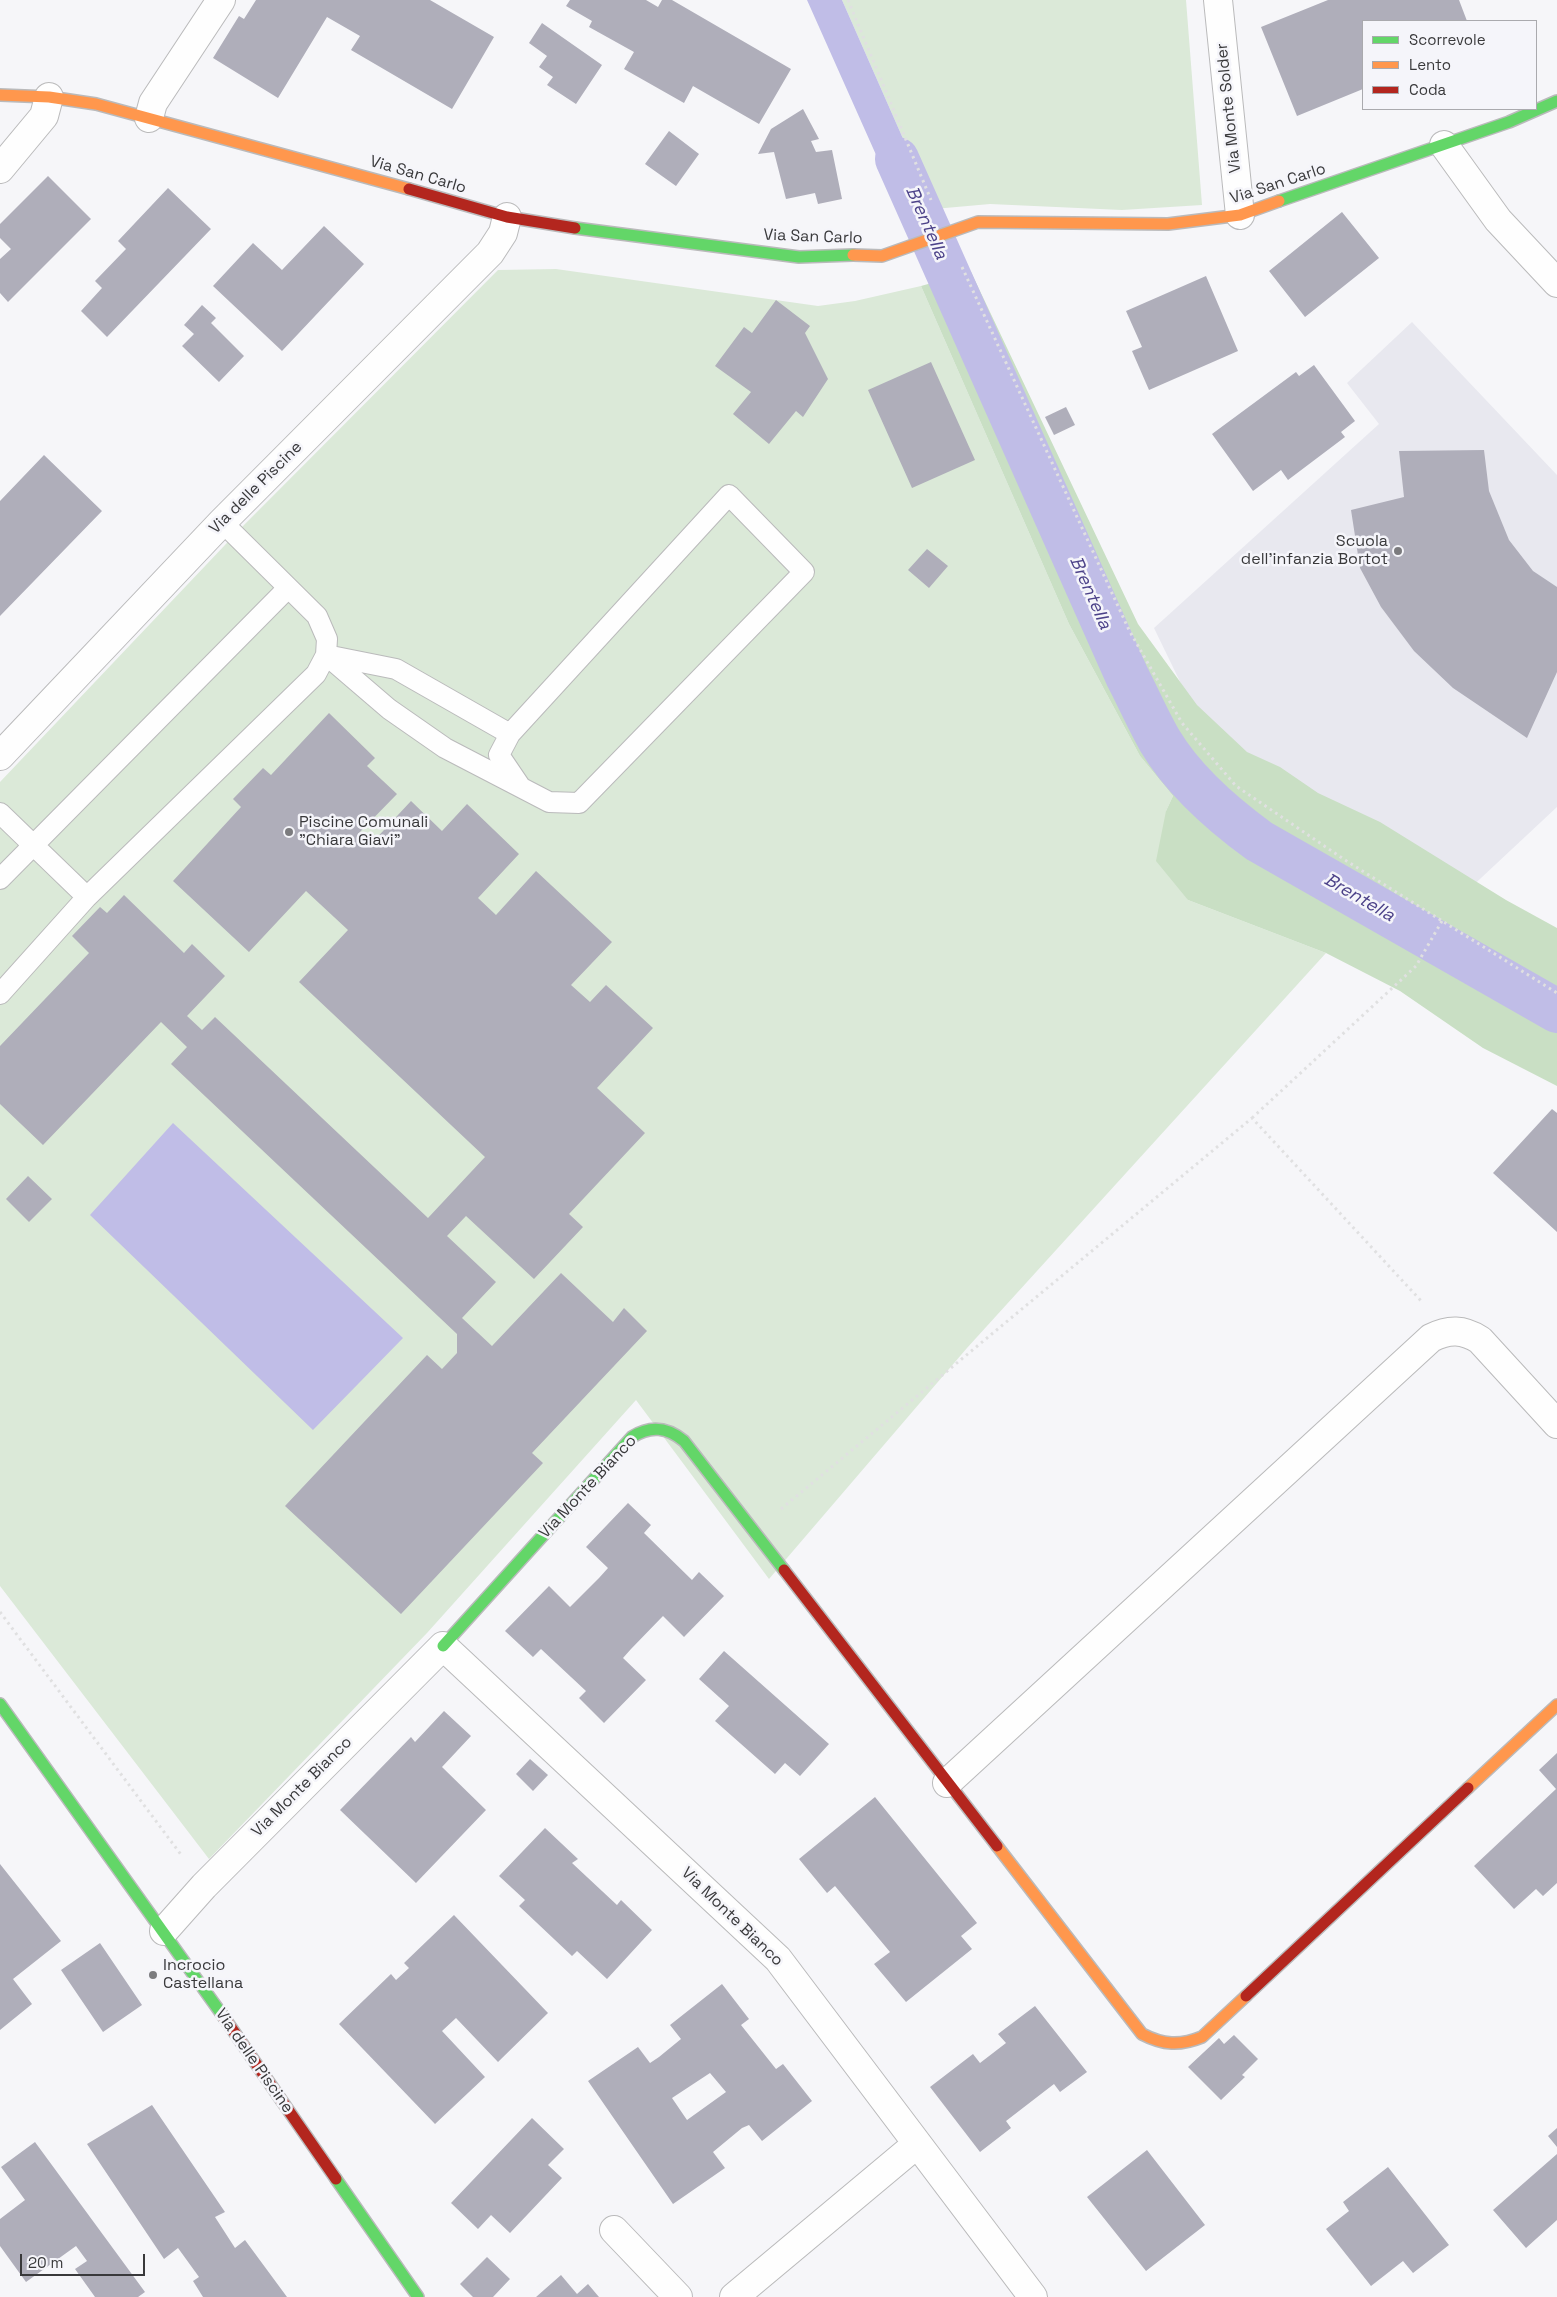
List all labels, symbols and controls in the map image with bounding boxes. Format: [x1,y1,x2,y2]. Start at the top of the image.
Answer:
legend [1362,20,1537,110]
text: Scorrevole [1409,30,1486,49]
street label: Via Monte Solder [1213,42,1245,174]
text: Lento [1409,55,1451,74]
text: Coda [1409,80,1446,99]
street label: Via San Carlo [368,152,468,198]
street label: Via San Carlo [1228,160,1328,208]
water label: Brentella [900,183,952,263]
street label: Via San Carlo [763,226,863,248]
street label: Via delle Piscine [206,438,306,538]
place label: Scuola dell'infanzia Bortot [1241,532,1388,570]
marker: Scuola dell'infanzia Bortot [1392,545,1404,557]
water label: Brentella [1064,553,1116,633]
place label: Piscine Comunali "Chiara Giavi" [299,813,428,851]
marker: Piscine Comunali "Chiara Giavi" [283,826,295,838]
water label: Brentella [1320,869,1398,927]
street label: Via Monte Bianco [535,1431,641,1543]
street label: Via Monte Bianco [248,1733,356,1841]
street label: Via Monte Bianco [677,1864,787,1970]
place label: Incrocio Castellana [163,1956,243,1994]
marker: Incrocio Castellana [147,1969,159,1981]
street label: Via delle Piscine [211,2005,297,2117]
scale bar [22,2244,148,2276]
text: 20 m [28,2253,63,2272]

